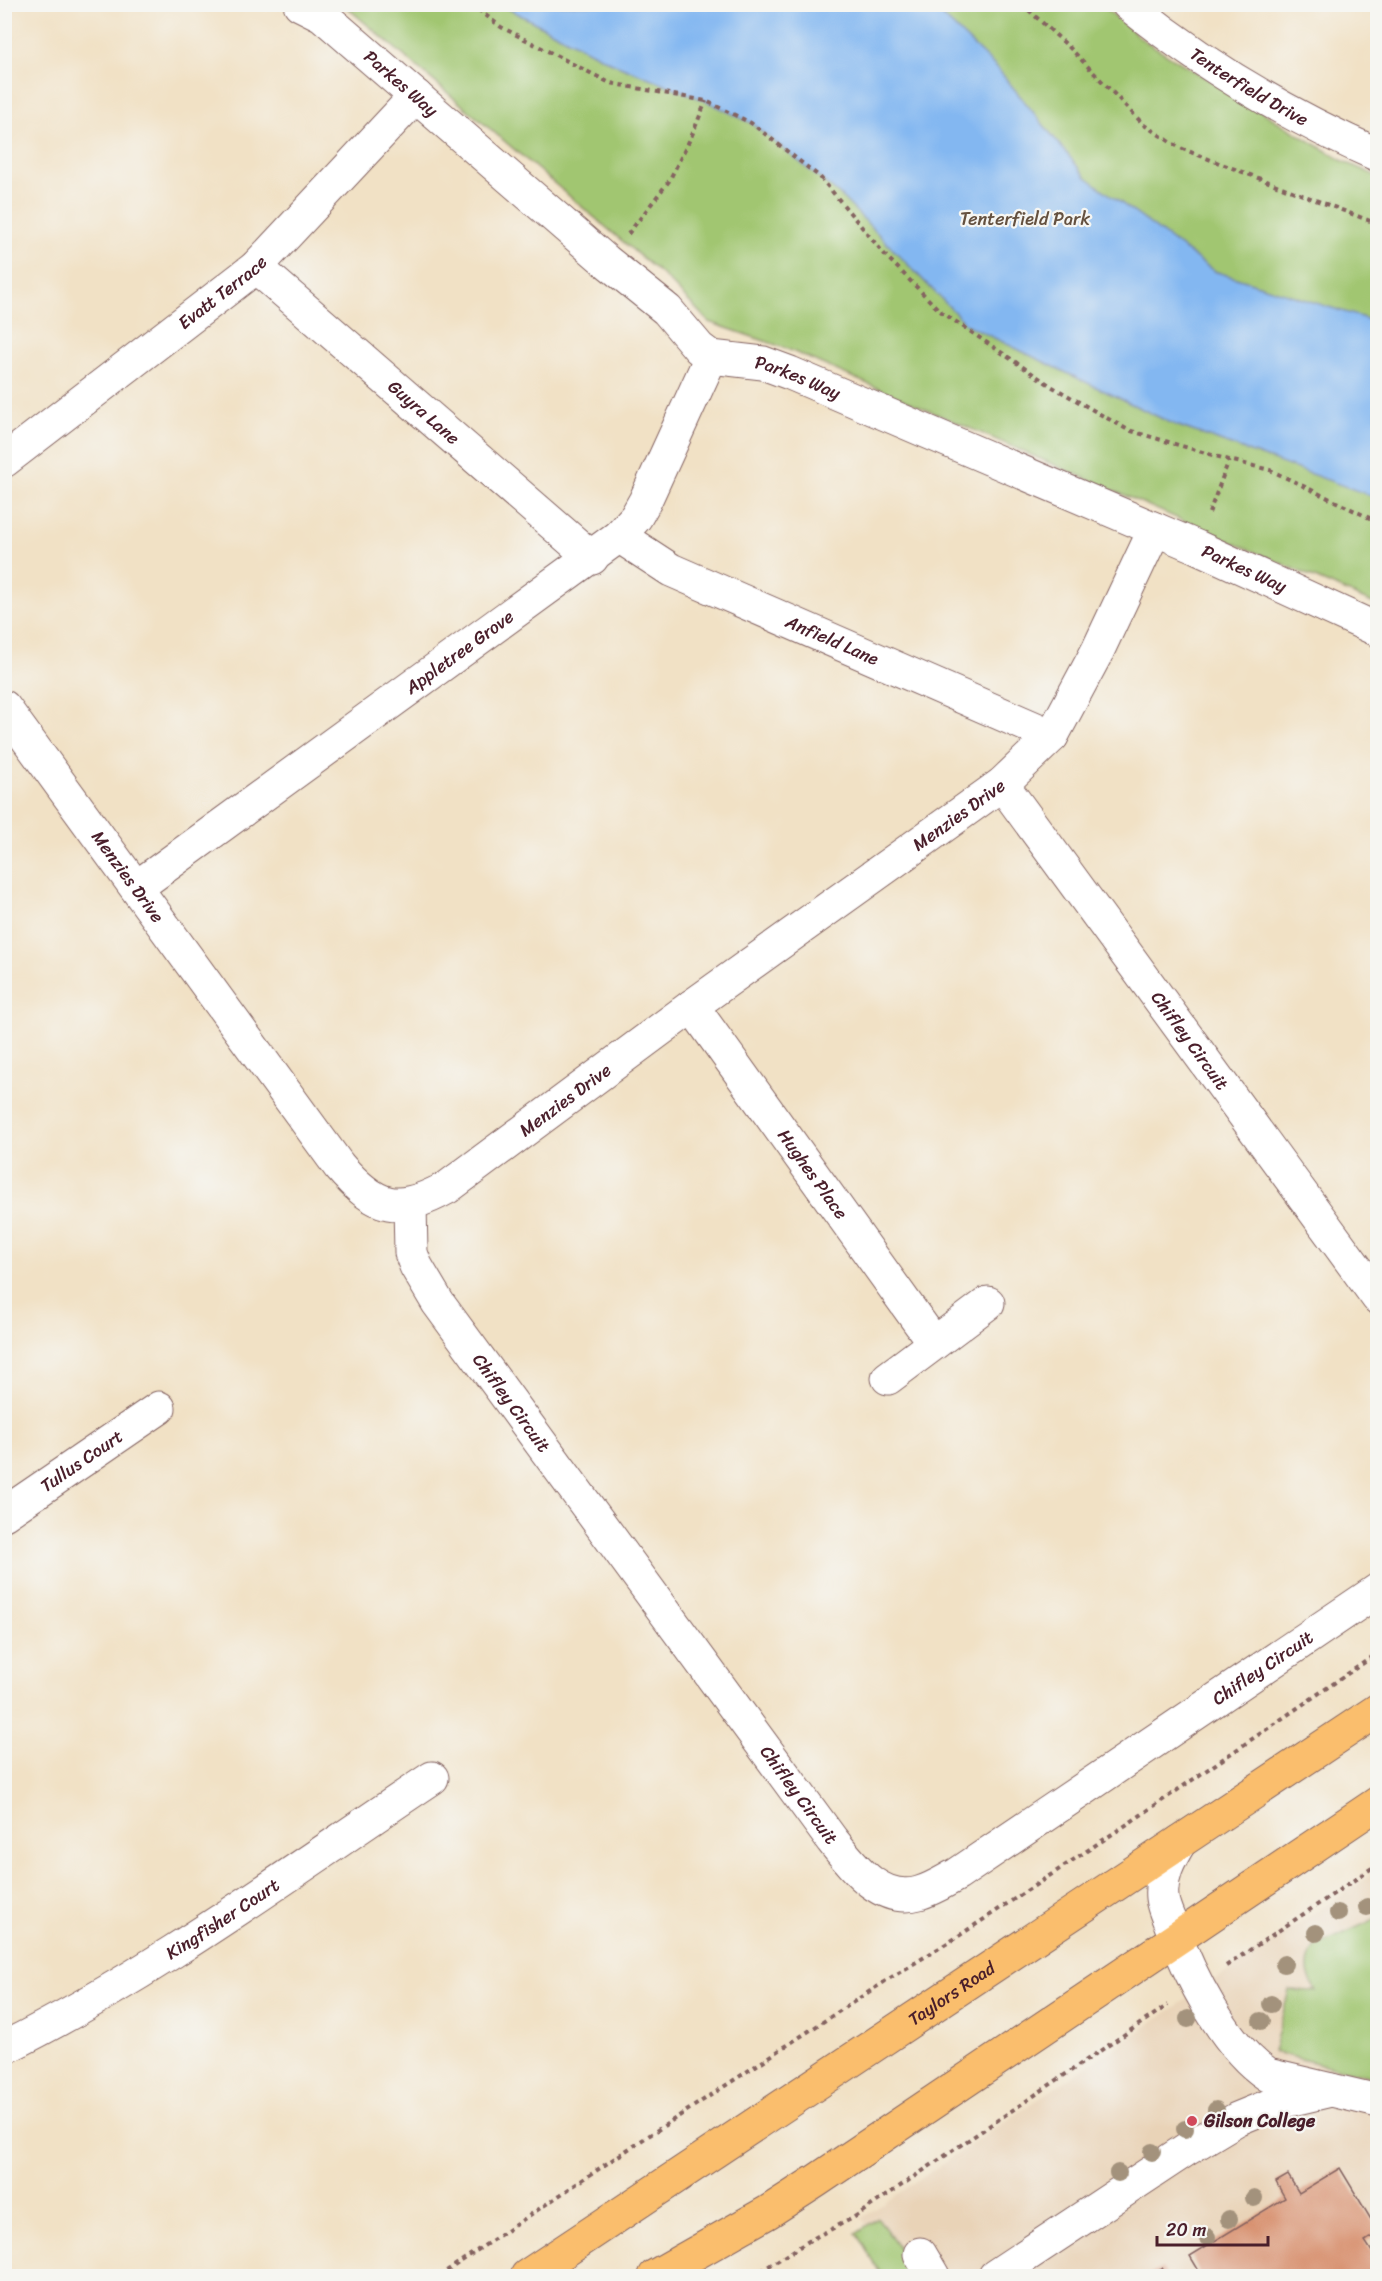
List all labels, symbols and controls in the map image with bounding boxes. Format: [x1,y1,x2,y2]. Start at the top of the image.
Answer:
street label: Tenterfield Drive [1183,39,1314,135]
street label: Parkes Way [356,42,446,126]
park label: Tenterfield Park [960,203,1090,235]
street label: Evatt Terrace [171,248,275,338]
street label: Parkes Way [753,346,846,409]
street label: Guyra Lane [380,372,467,453]
street label: Parkes Way [1196,535,1293,602]
street label: Appletree Grove [397,601,521,703]
street label: Anfield Lane [779,605,884,675]
street label: Menzies Drive [905,770,1012,860]
street label: Menzies Drive [83,823,173,930]
street label: Chifley Circuit [1142,984,1237,1097]
street label: Menzies Drive [512,1055,618,1145]
street label: Hughes Place [769,1122,857,1226]
street label: Chifley Circuit [464,1346,559,1460]
street label: Tullus Court [33,1421,130,1501]
street label: Chifley Circuit [1205,1622,1320,1714]
street label: Chifley Circuit [751,1738,846,1852]
street label: Kingfisher Court [159,1869,286,1968]
street label: Taylors Road [901,1952,1003,2035]
place label: Gilson College [1203,2105,1316,2137]
marker: Gilson College [1185,2114,1199,2128]
scale bar [1157,2209,1268,2247]
text: 20 m [1166,2214,1206,2246]

